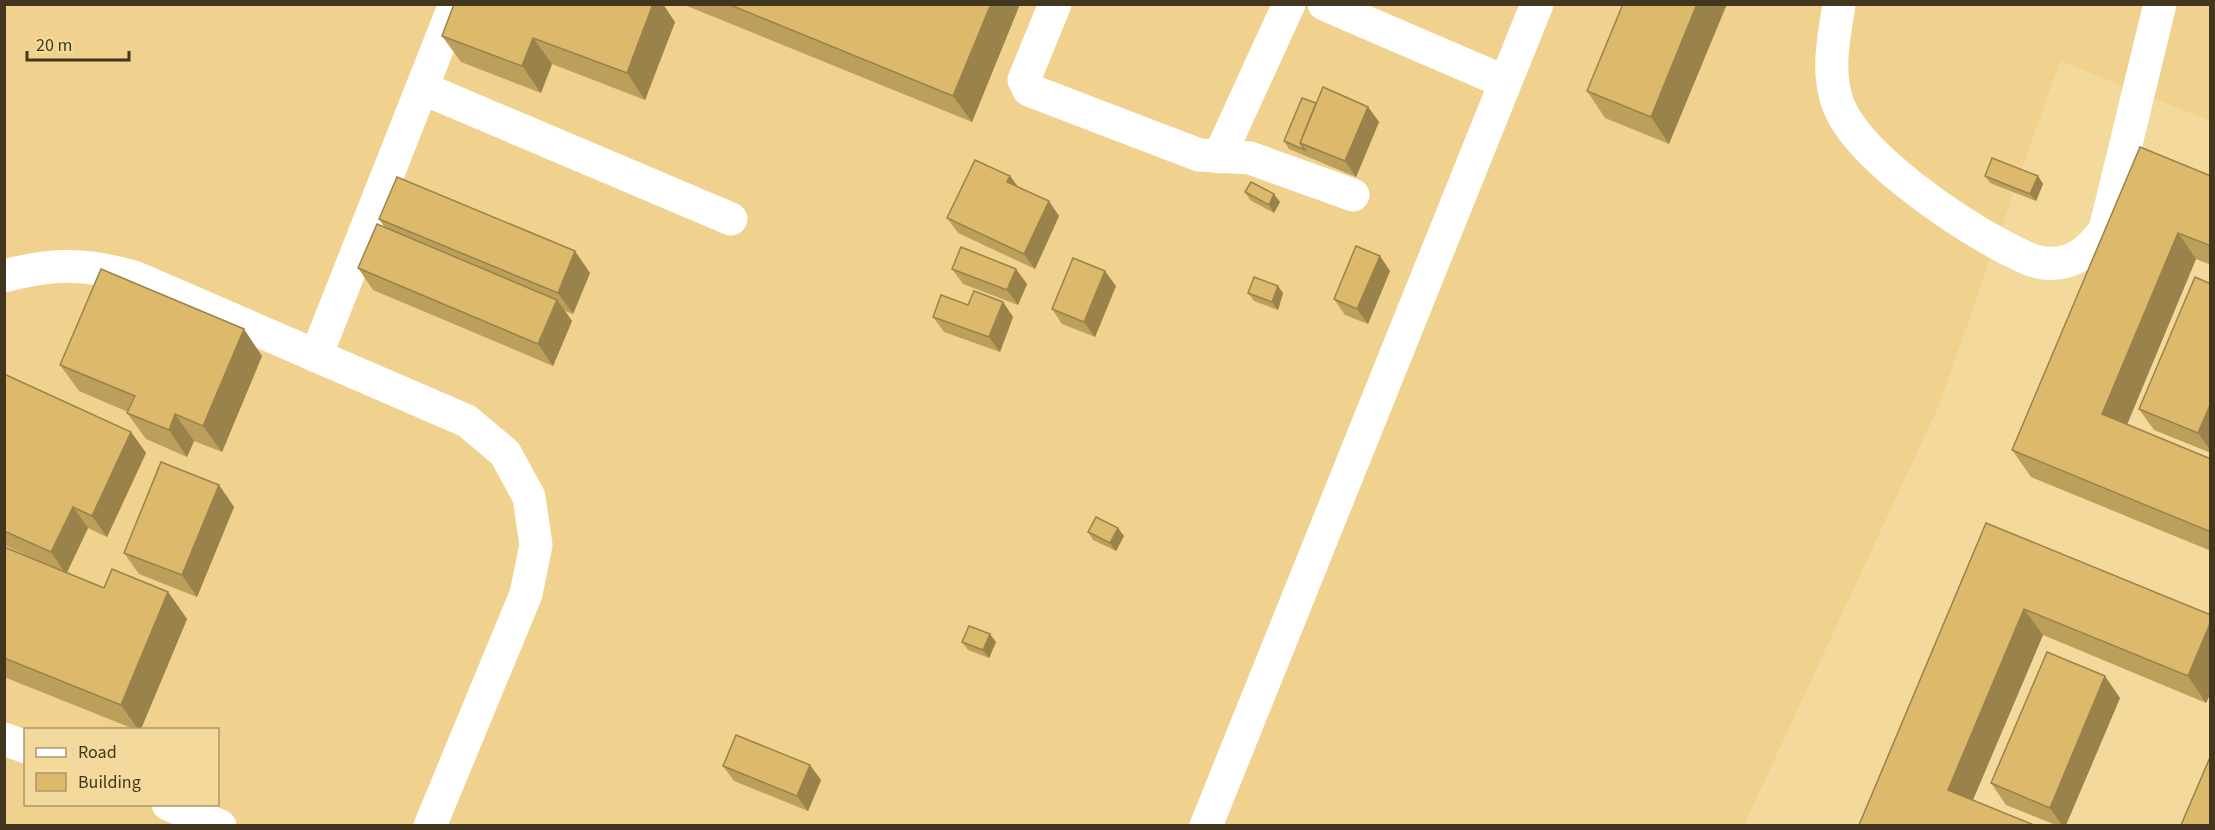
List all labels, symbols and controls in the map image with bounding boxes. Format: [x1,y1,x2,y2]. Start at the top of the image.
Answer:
scale bar [27,24,129,62]
text: 20 m [36,33,72,58]
legend [24,728,219,806]
text: Road [78,740,117,765]
text: Building [78,770,141,795]

